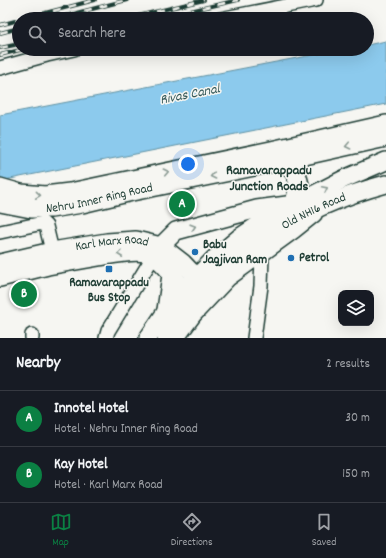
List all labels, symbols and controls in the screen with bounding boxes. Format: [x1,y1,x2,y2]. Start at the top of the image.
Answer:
search box [12,12,374,56]
icon: search [26,23,48,45]
text: Search here [58,23,126,45]
water label: Rivas Canal [158,79,223,111]
one-way arrow [345,142,351,150]
your location [178,154,198,174]
district label: Ramavarappadu Junction Roads [226,161,312,197]
one-way arrow [163,169,169,177]
one-way arrow [209,171,216,179]
street label: Nehru Inner Ring Road [46,178,155,219]
one-way arrow [320,186,328,194]
street label: Old NH16 Road [278,188,349,235]
pin: A [169,189,195,219]
one-way arrow [35,190,41,199]
one-way arrow [190,223,196,231]
street label: Karl Marx Road [74,230,151,257]
place label: Babu Jagjivan Ram [203,236,267,270]
marker: Babu Jagjivan Ram [190,247,200,257]
one-way arrow [117,249,123,258]
place label: Petrol [299,249,330,268]
marker: Petrol [286,253,296,263]
marker: Ramavarappadu Bus Stop [104,264,114,274]
place label: Ramavarappadu Bus Stop [69,274,149,308]
pin: B [11,279,37,309]
map controls [338,290,374,326]
button: layers [338,290,374,326]
text: Nearby [16,352,60,376]
text: 2 results [326,355,370,374]
text: Innotel Hotel [54,398,128,420]
text: A [25,409,33,428]
text: 30 m [345,409,370,428]
text: Hotel · Nehru Inner Ring Road [54,420,198,439]
text: Kay Hotel [54,454,108,476]
text: B [26,465,32,484]
text: 150 m [342,465,370,484]
text: Hotel · Karl Marx Road [54,476,163,495]
tab: Map [50,511,72,551]
tab: Directions [171,511,213,551]
tab: Saved [312,511,336,551]

